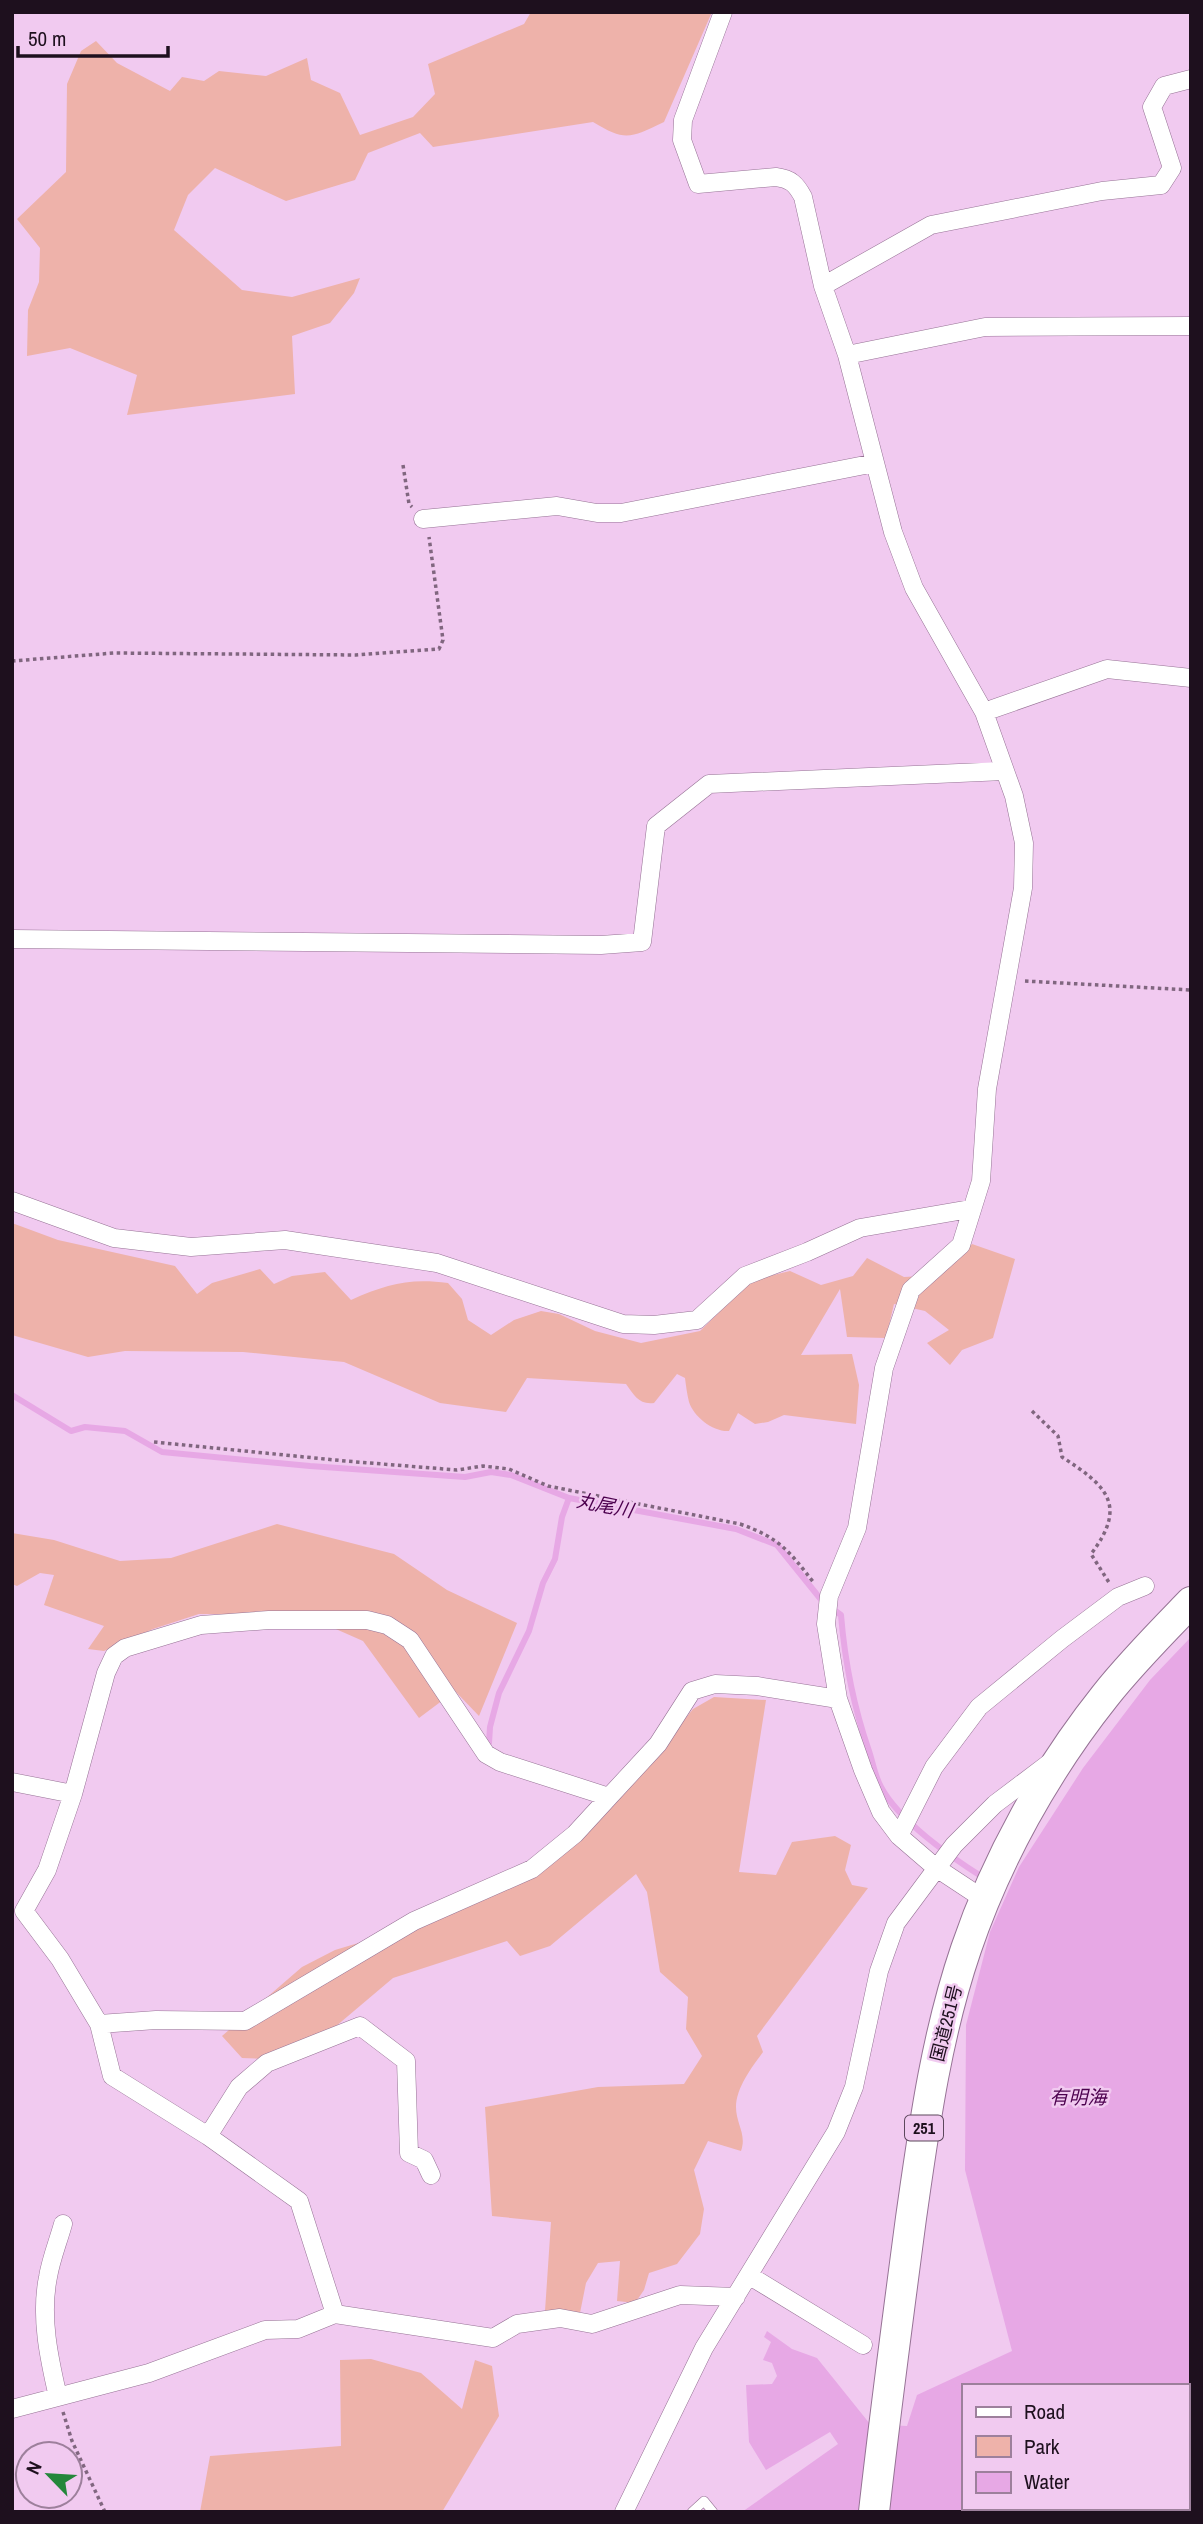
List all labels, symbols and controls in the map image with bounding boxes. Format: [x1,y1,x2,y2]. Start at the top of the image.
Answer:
scale bar [18,14,168,58]
text: 50 m [28,24,66,53]
water label: 丸尾川 [575,1487,637,1524]
street label: 国道251号 [924,1982,968,2064]
water label: 有明海 [1049,2084,1109,2110]
road number: 251 [905,2116,943,2140]
legend [962,2384,1189,2510]
text: Road [1024,2397,1065,2426]
text: Park [1024,2432,1060,2461]
north arrow [14,2440,84,2510]
text: N [19,2457,48,2478]
text: Water [1024,2467,1070,2496]

